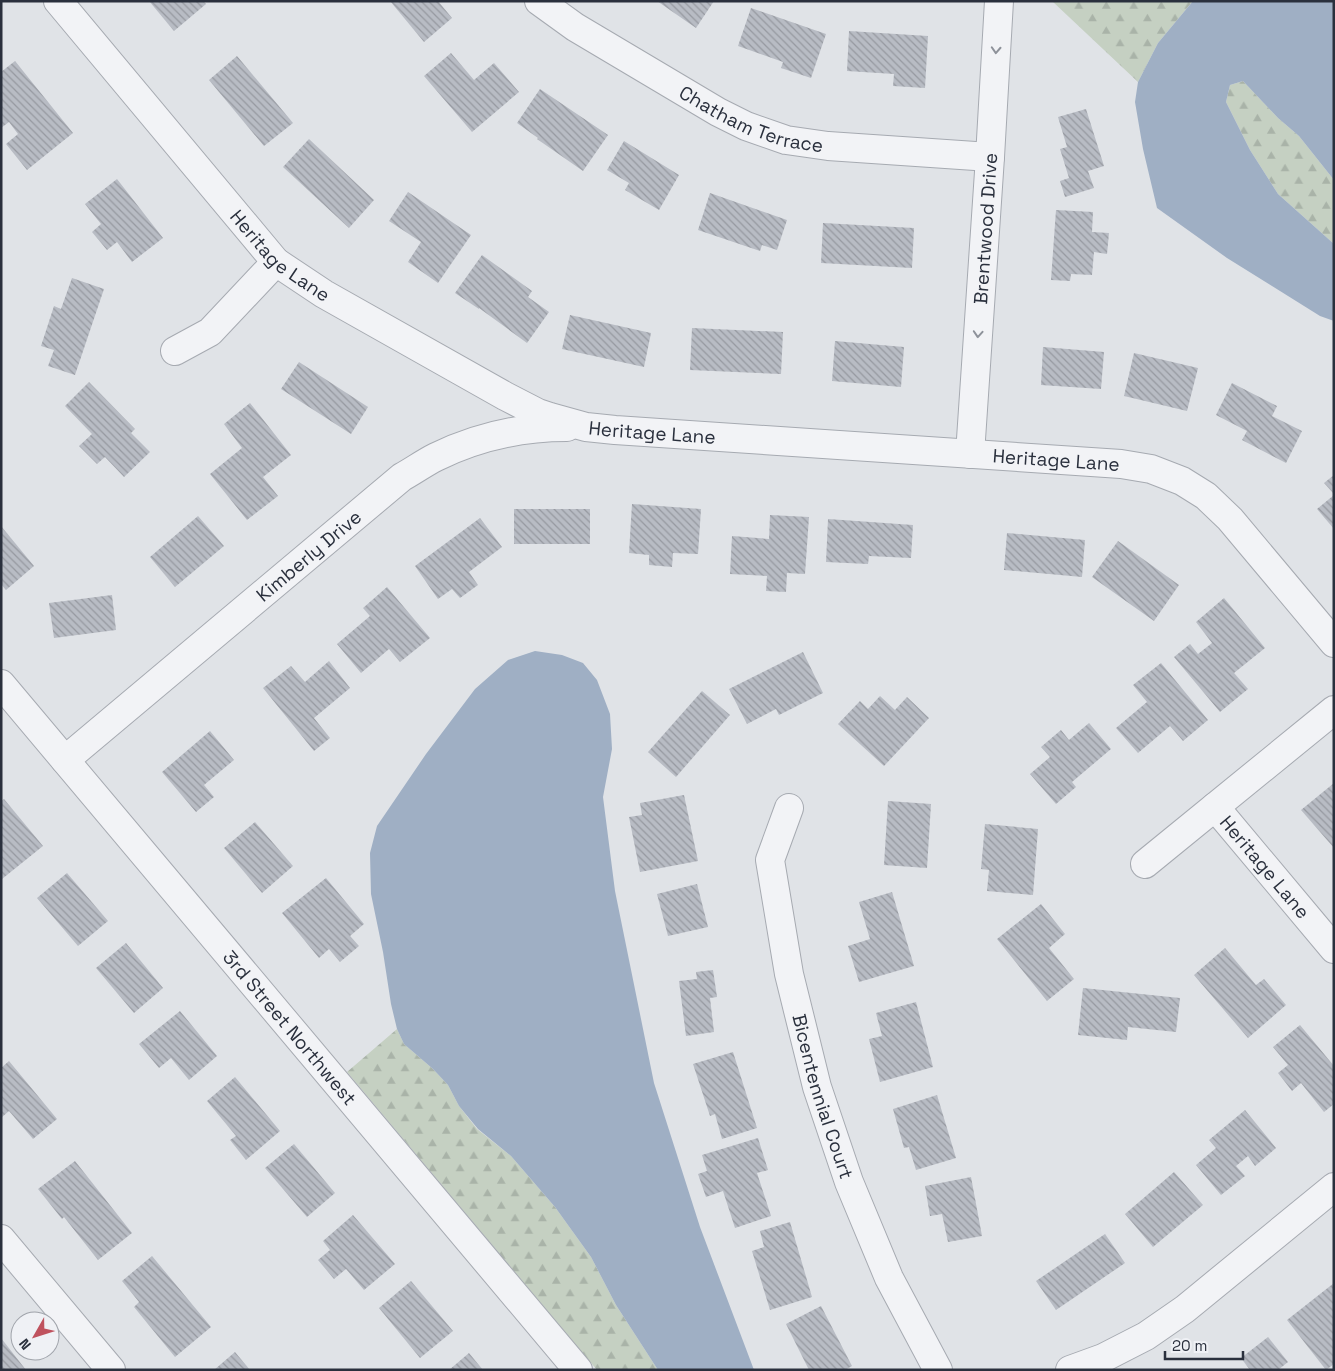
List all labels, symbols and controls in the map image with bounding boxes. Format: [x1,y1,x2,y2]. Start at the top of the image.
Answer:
one-way arrow [990,46,1001,54]
street label: Chatham Terrace [675,79,825,158]
street label: Brentwood Drive [968,152,1003,305]
street label: Heritage Lane [225,204,335,307]
one-way arrow [973,331,984,339]
street label: Heritage Lane [587,415,717,449]
street label: Heritage Lane [992,443,1121,476]
street label: Kimberly Drive [251,504,366,607]
street label: Heritage Lane [1215,810,1316,924]
street label: 3rd Street Northwest [218,945,362,1110]
street label: Bicentennial Court [787,1011,860,1182]
north arrow [10,1311,60,1361]
scale bar [1165,1328,1242,1360]
text: N [15,1335,35,1353]
text: 20 m [1172,1336,1207,1355]

